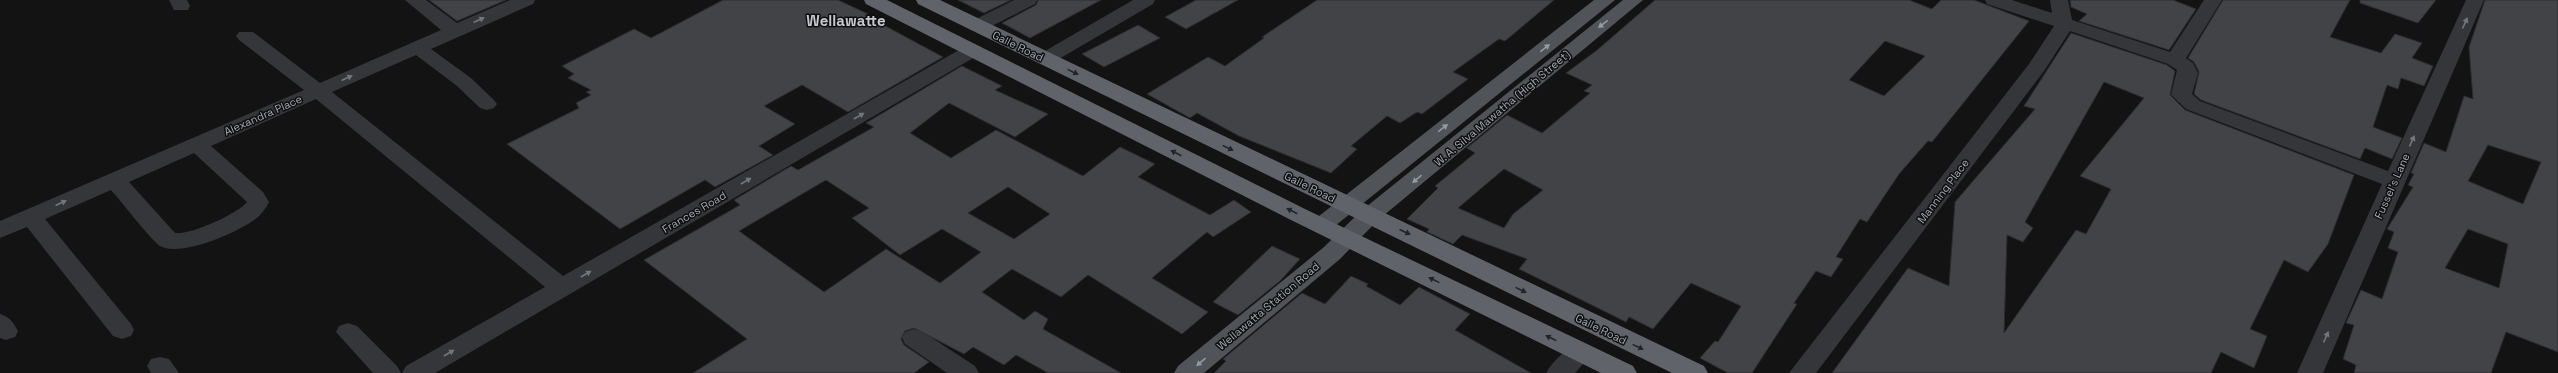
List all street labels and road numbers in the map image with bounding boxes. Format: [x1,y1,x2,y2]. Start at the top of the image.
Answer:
street label: Galle Road [990,28,1046,64]
street label: W. A. Silva Mawatha (High Street) [1431,47,1573,169]
street label: Alexandra Place [222,92,304,138]
street label: Fussel's Lane [2371,151,2413,221]
street label: Manning Place [1914,156,1972,226]
street label: Galle Road [1282,169,1338,205]
street label: Frances Road [659,188,729,236]
street label: Wellawatta Station Road [1214,259,1322,353]
street label: Galle Road [1573,311,1629,347]

